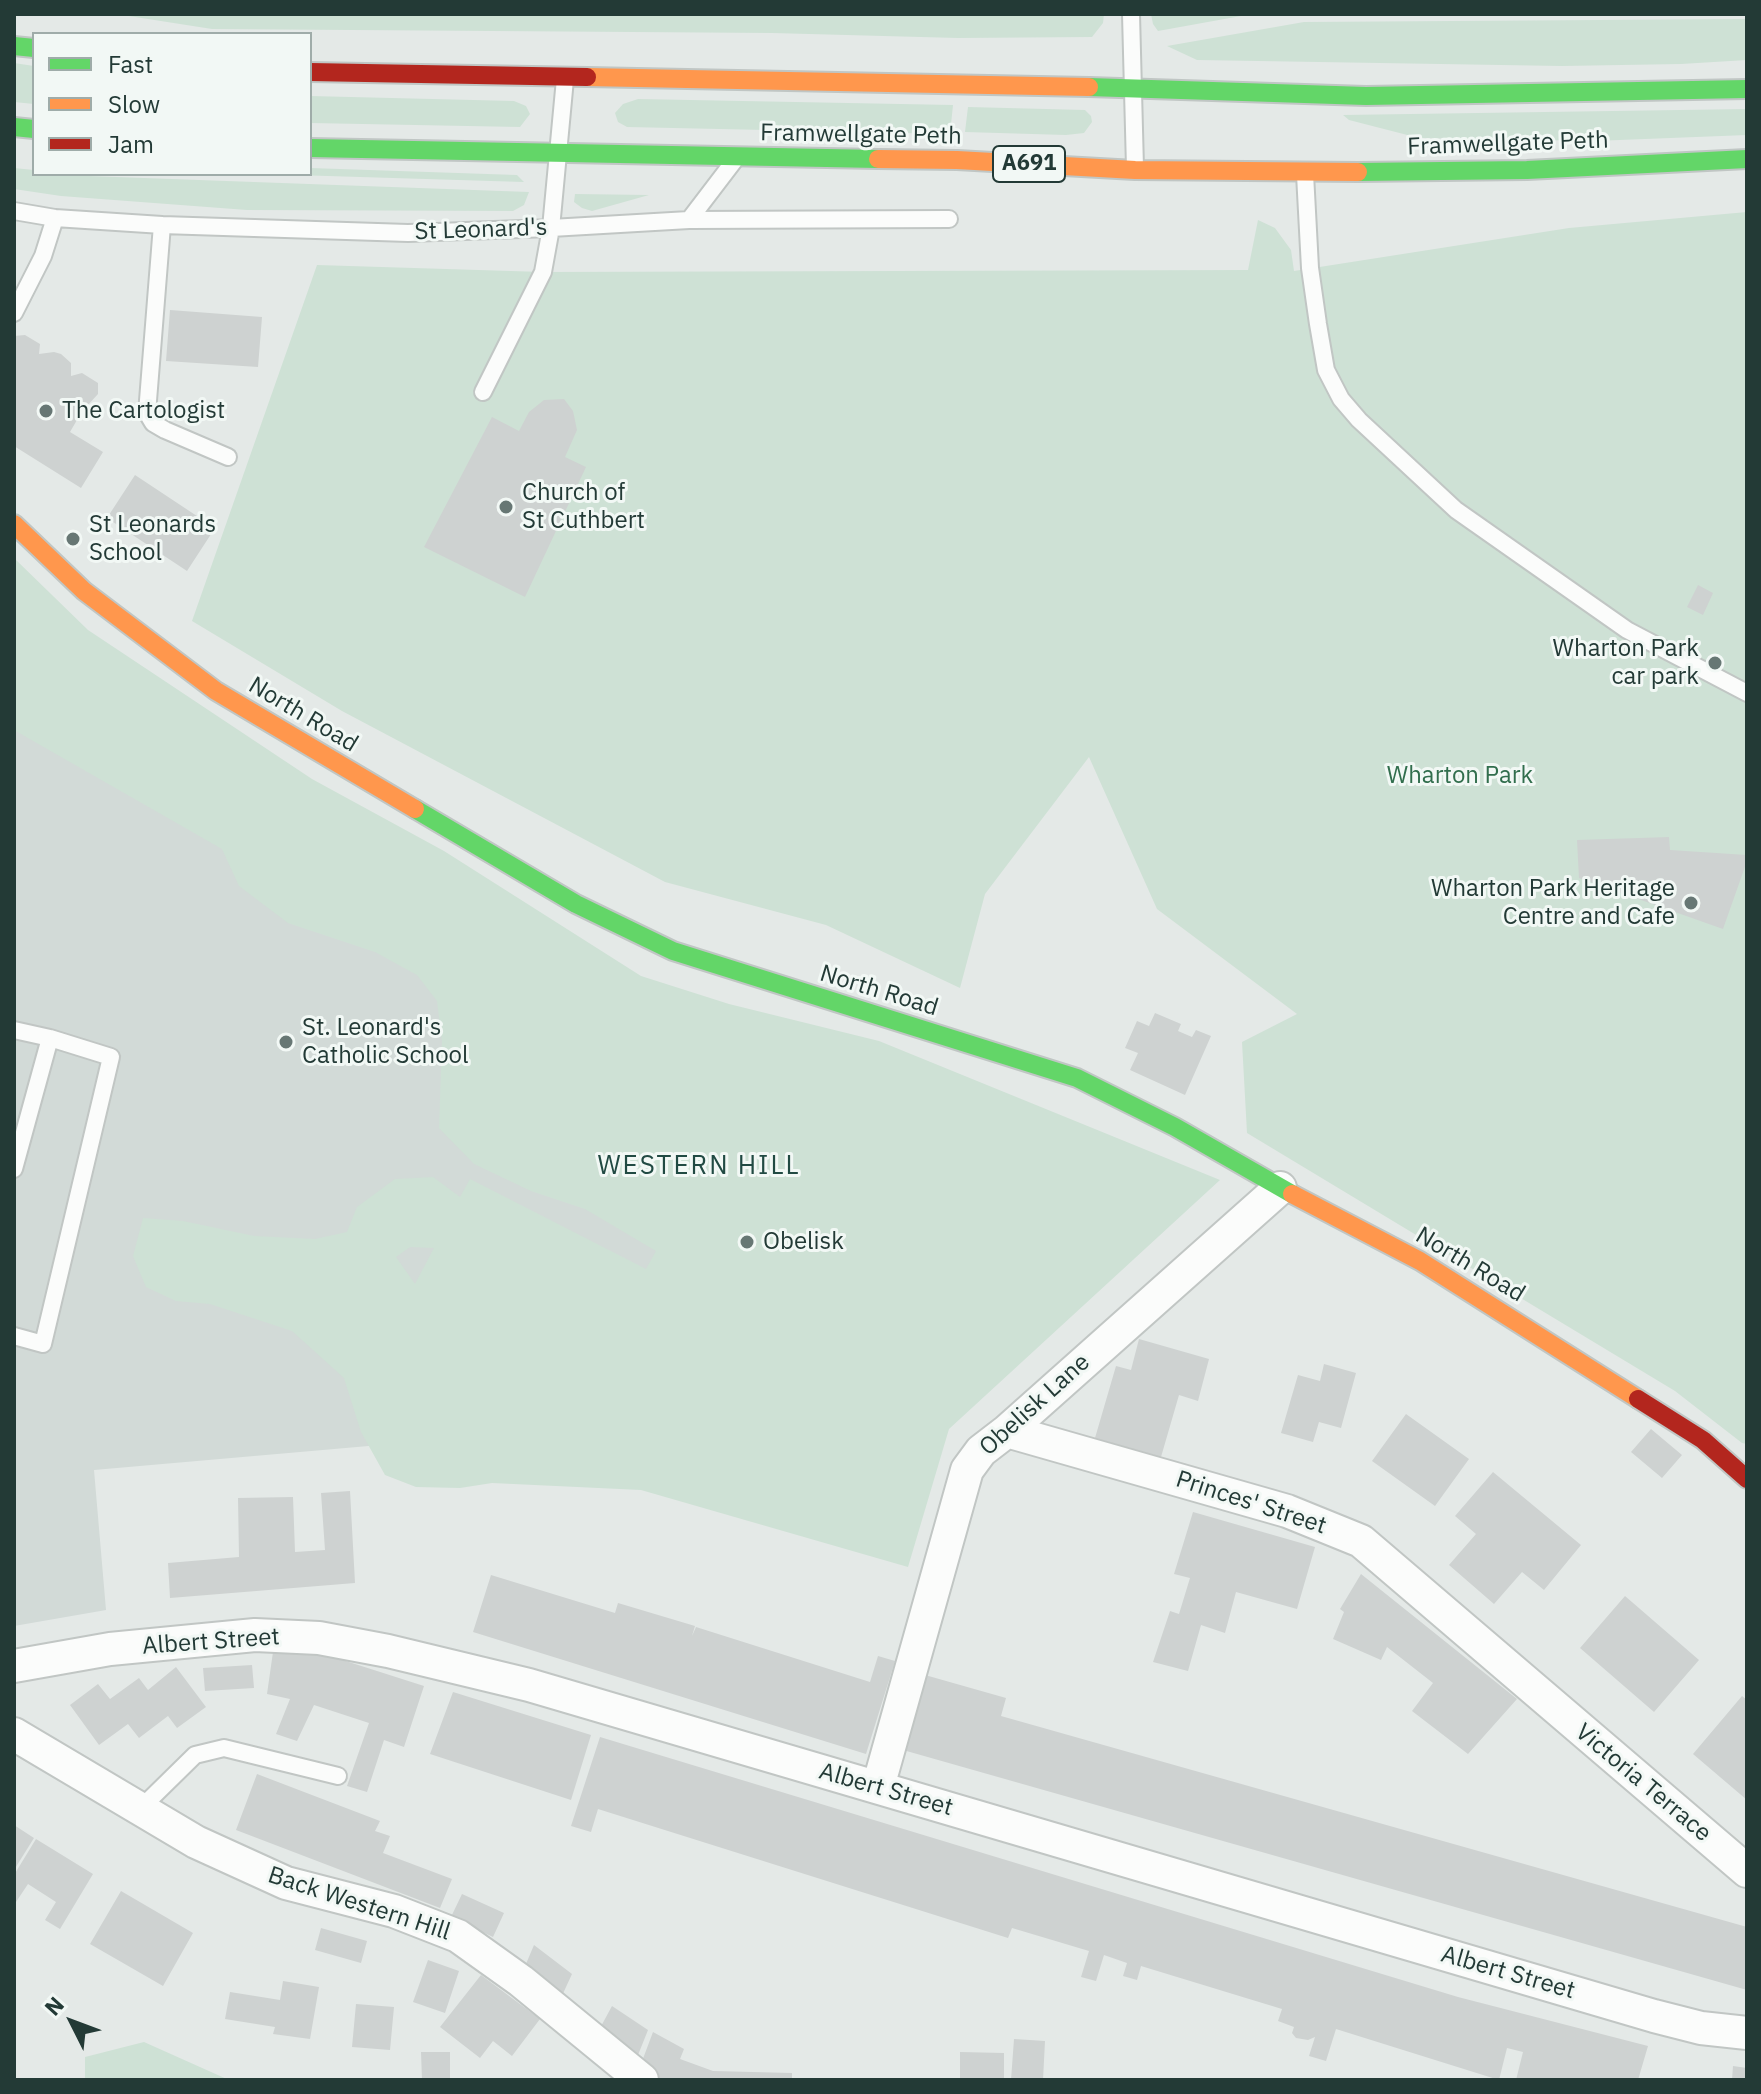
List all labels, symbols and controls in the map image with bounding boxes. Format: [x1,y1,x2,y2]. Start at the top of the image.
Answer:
legend [32,32,312,176]
text: Fast [108,48,153,80]
text: Slow [108,88,160,120]
street label: Framwellgate Peth [760,119,962,151]
street label: Framwellgate Peth [1407,126,1609,162]
text: Jam [108,128,154,160]
road number: A691 [993,146,1065,182]
street label: St Leonard's [414,213,548,247]
place label: The Cartologist [62,397,225,425]
marker: The Cartologist [37,402,55,420]
place label: Church of St Cuthbert [522,479,645,535]
marker: Church of St Cuthbert [497,498,515,516]
place label: St Leonards School [89,511,216,567]
marker: St Leonards School [64,530,82,548]
place label: Wharton Park car park [1553,635,1699,691]
marker: Wharton Park car park [1706,654,1724,672]
street label: North Road [243,671,363,759]
park label: Wharton Park [1387,762,1533,790]
place label: Wharton Park Heritage Centre and Cafe [1431,875,1675,931]
marker: Wharton Park Heritage Centre and Cafe [1682,894,1700,912]
street label: North Road [816,959,942,1023]
place label: St. Leonard's Catholic School [302,1014,469,1070]
marker: St. Leonard's Catholic School [277,1033,295,1051]
district label: WESTERN HILL [597,1150,801,1182]
street label: North Road [1410,1221,1530,1309]
place label: Obelisk [763,1228,844,1256]
marker: Obelisk [738,1233,756,1251]
street label: Obelisk Lane [974,1348,1096,1462]
street label: Princes' Street [1172,1465,1330,1541]
street label: Albert Street [141,1623,281,1661]
street label: Victoria Terrace [1569,1718,1717,1848]
street label: Albert Street [816,1757,956,1823]
street label: Back Western Hill [264,1861,454,1947]
street label: Albert Street [1438,1940,1578,2006]
north arrow [32,1982,112,2062]
text: N [38,1990,70,2021]

